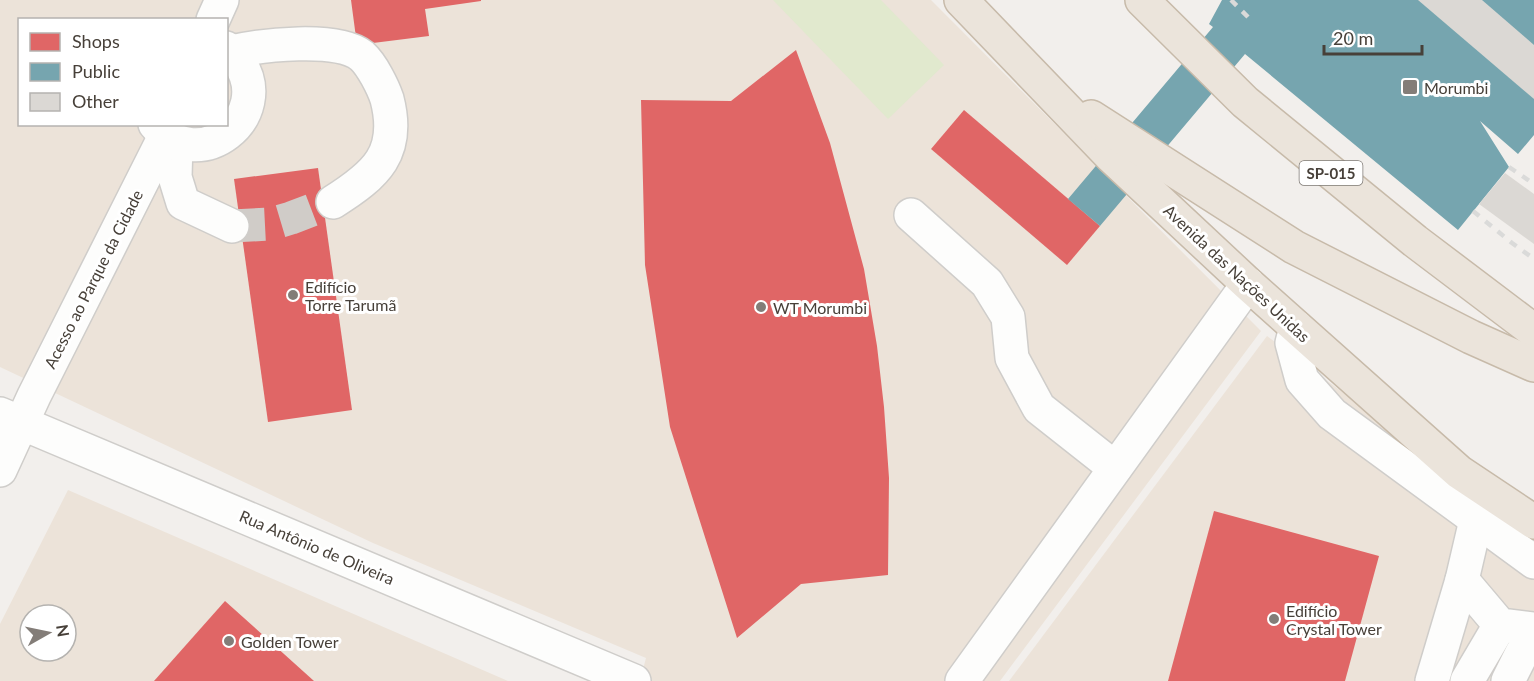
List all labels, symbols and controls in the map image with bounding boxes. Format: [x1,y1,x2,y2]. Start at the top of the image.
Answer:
legend [18,18,228,126]
scale bar [1324,18,1422,56]
text: 20 m [1333,27,1373,49]
text: Shops [72,30,120,52]
text: Public [72,60,120,82]
marker: Morumbi [1401,78,1419,96]
place label: Morumbi [1424,78,1488,97]
text: Other [72,90,119,112]
road number: SP-015 [1300,161,1362,185]
street label: Acesso ao Parque da Cidade [40,187,146,371]
street label: Avenida das Nações Unidas [1160,200,1314,346]
place label: Edifício Torre Tarumã [305,277,396,314]
marker: Edifício Torre Tarumã [286,288,300,302]
place label: WT Morumbi [773,298,867,317]
marker: WT Morumbi [754,300,768,314]
street label: Rua Antônio de Oliveira [237,506,397,588]
place label: Edifício Crystal Tower [1286,601,1382,638]
north arrow [18,603,78,663]
marker: Edifício Crystal Tower [1267,612,1281,626]
text: N [53,623,74,638]
place label: Golden Tower [241,632,339,651]
marker: Golden Tower [222,634,236,648]

